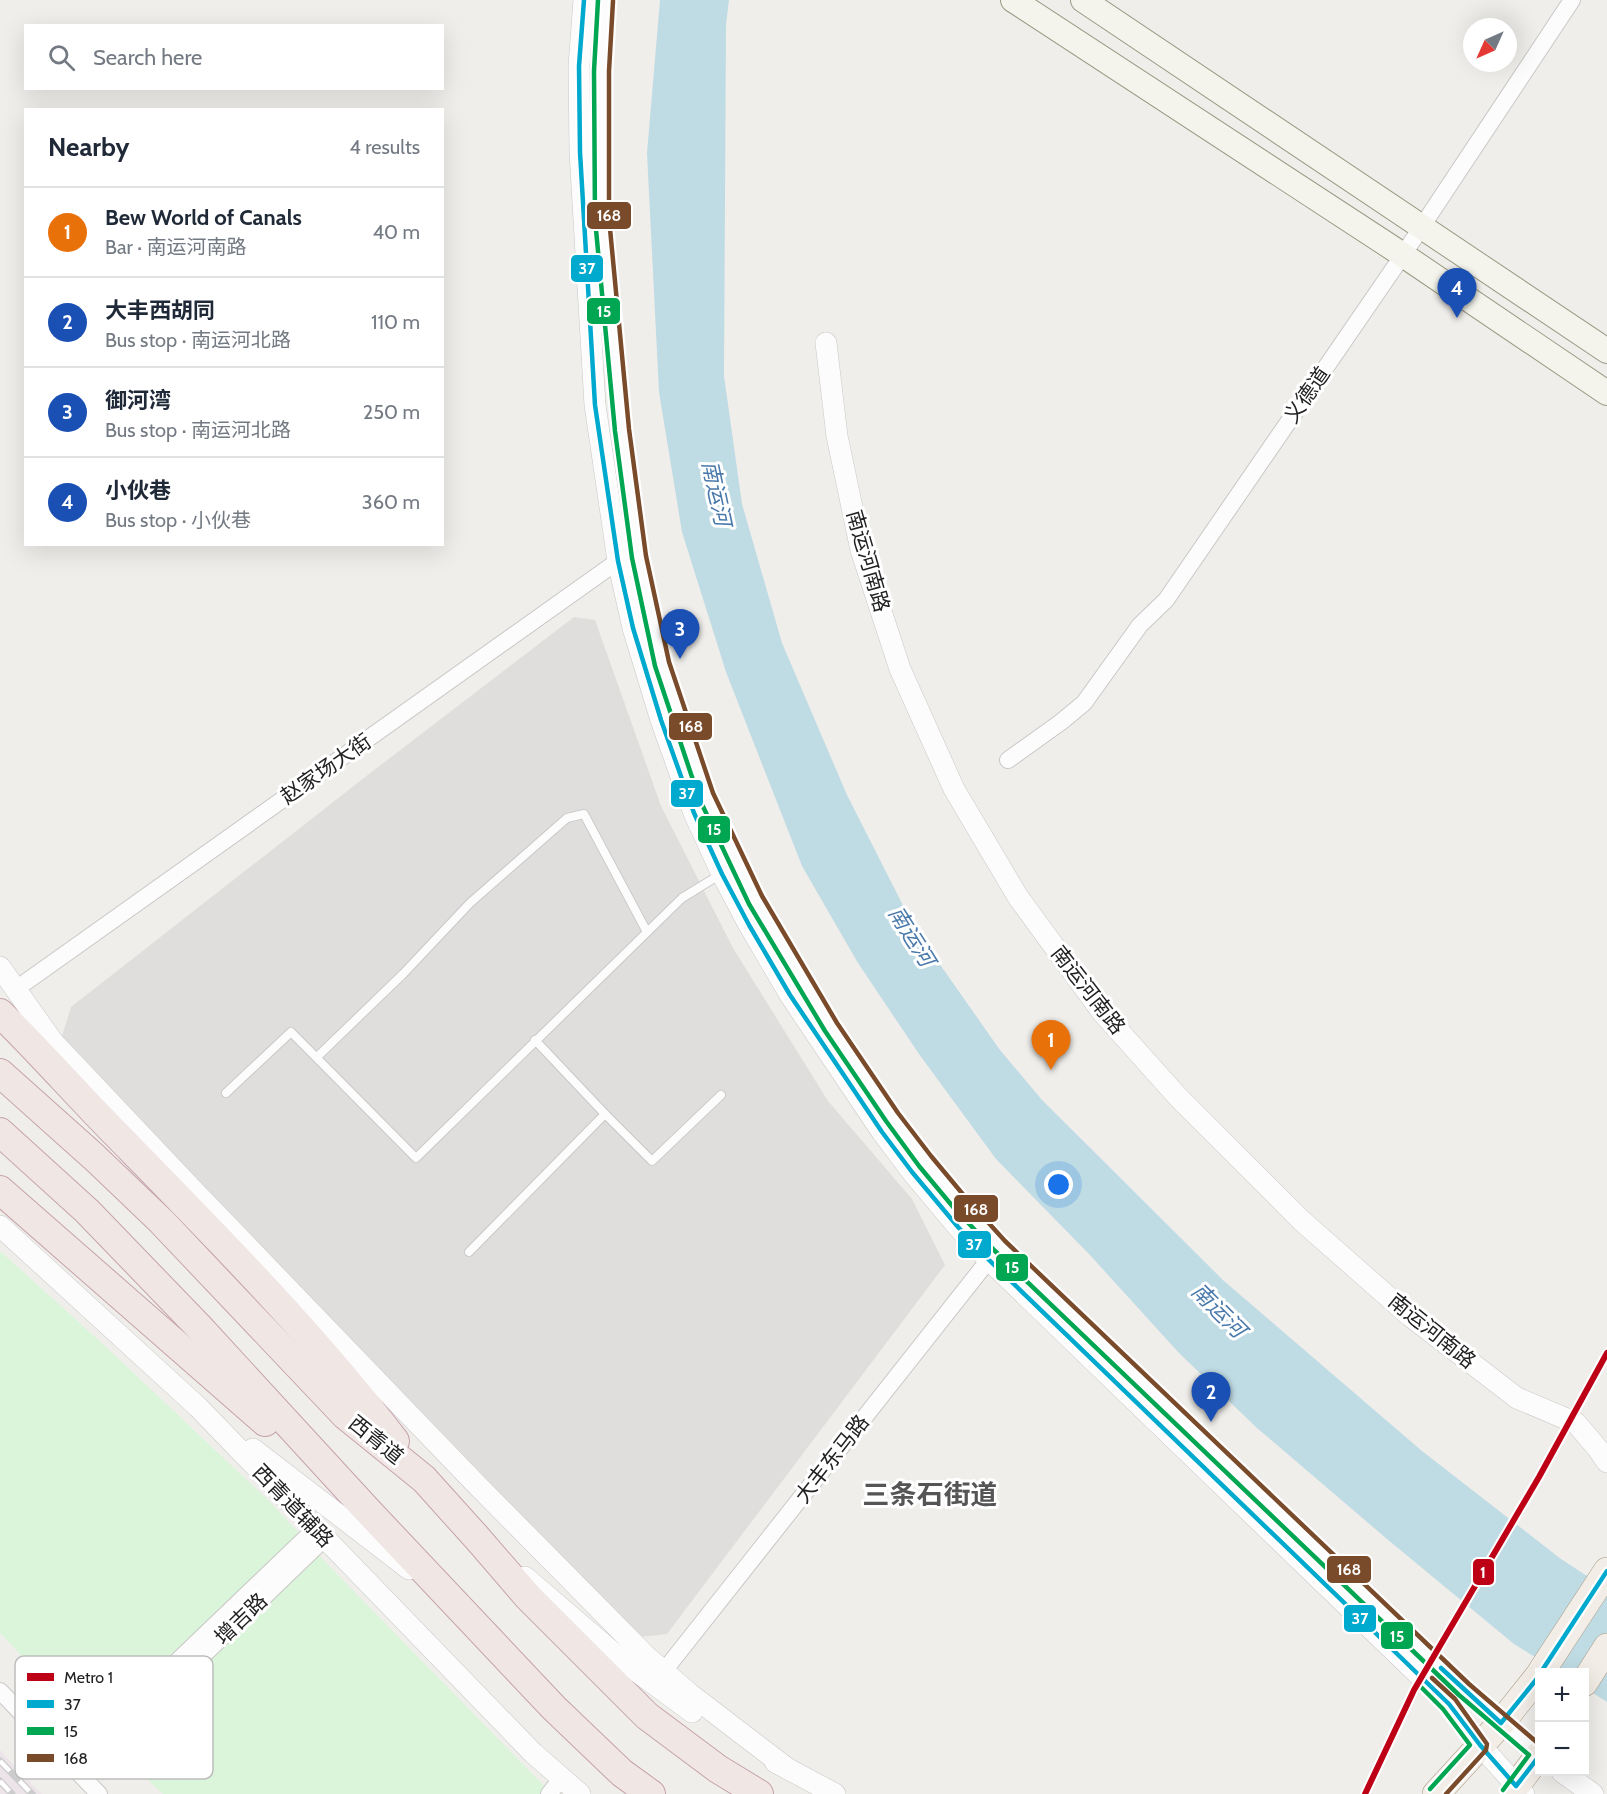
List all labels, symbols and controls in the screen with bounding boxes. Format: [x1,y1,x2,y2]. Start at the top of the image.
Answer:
north arrow [1463,18,1517,72]
search box [24,24,444,90]
icon: search [45,41,78,74]
text: Search here [93,44,202,71]
text: Nearby [48,131,129,163]
text: 4 results [349,135,420,159]
line badge: 168 [586,201,632,230]
text: Bew World of Canals [105,204,302,231]
text: 168 [597,206,621,225]
text: 1 [64,220,71,244]
text: 40 m [372,220,420,244]
text: Bar · 南运河南路 [105,235,247,259]
line badge: 37 [570,254,604,283]
text: 37 [579,259,596,278]
pin: 4 [1438,268,1476,318]
text: 大丰西胡同 [105,297,215,324]
line badge: 15 [586,297,621,325]
text: 15 [597,302,611,321]
text: 2 [62,310,73,334]
text: 110 m [371,310,420,334]
text: Bus stop · 南运河北路 [105,328,291,352]
street label: 义德道 [1278,362,1335,428]
text: 御河湾 [105,387,171,414]
text: 3 [62,400,73,424]
text: 250 m [363,400,420,424]
text: Bus stop · 南运河北路 [105,418,291,442]
water label: 南运河 [696,458,737,532]
text: 小伙巷 [105,477,171,504]
text: 4 [61,490,74,514]
text: 360 m [362,490,420,514]
street label: 南运河南路 [842,507,895,615]
text: Bus stop · 小伙巷 [105,508,251,532]
pin: 3 [660,610,700,659]
line badge: 168 [668,712,713,741]
text: 168 [679,717,703,736]
street label: 赵家场大街 [276,728,376,809]
line badge: 37 [670,779,704,808]
text: 37 [679,784,696,803]
line badge: 15 [697,815,731,844]
text: 15 [707,820,721,839]
water label: 南运河 [883,901,943,975]
street label: 南运河南路 [1046,941,1131,1039]
pin: 1 [1032,1020,1070,1070]
your location [1044,1170,1073,1199]
line badge: 168 [953,1194,999,1223]
text: 168 [964,1200,988,1219]
line badge: 37 [957,1230,992,1259]
text: 37 [966,1235,983,1254]
line badge: 15 [995,1253,1029,1282]
text: 15 [1005,1258,1019,1277]
water label: 南运河 [1186,1277,1254,1346]
street label: 南运河南路 [1384,1288,1481,1373]
pin: 2 [1192,1372,1230,1422]
street label: 西青道 [344,1410,409,1469]
street label: 大丰东马路 [789,1410,874,1508]
street label: 西青道辅路 [248,1459,339,1552]
district label: 三条石街道 [863,1478,998,1511]
line badge: 168 [1326,1555,1372,1584]
line badge: 1 [1472,1558,1495,1586]
text: 168 [1337,1560,1361,1579]
text: 1 [1480,1563,1486,1582]
street label: 增吉路 [209,1588,272,1650]
line badge: 37 [1343,1604,1377,1633]
text: 37 [1352,1609,1369,1628]
line badge: 15 [1380,1621,1414,1650]
text: 15 [1390,1627,1404,1646]
legend [15,1656,213,1779]
text: Metro 1 [64,1668,113,1687]
map controls [1535,1668,1589,1776]
button: + [1535,1668,1589,1722]
text: 37 [64,1695,81,1714]
text: 15 [64,1722,78,1741]
button: − [1535,1722,1589,1776]
text: 168 [64,1749,88,1768]

